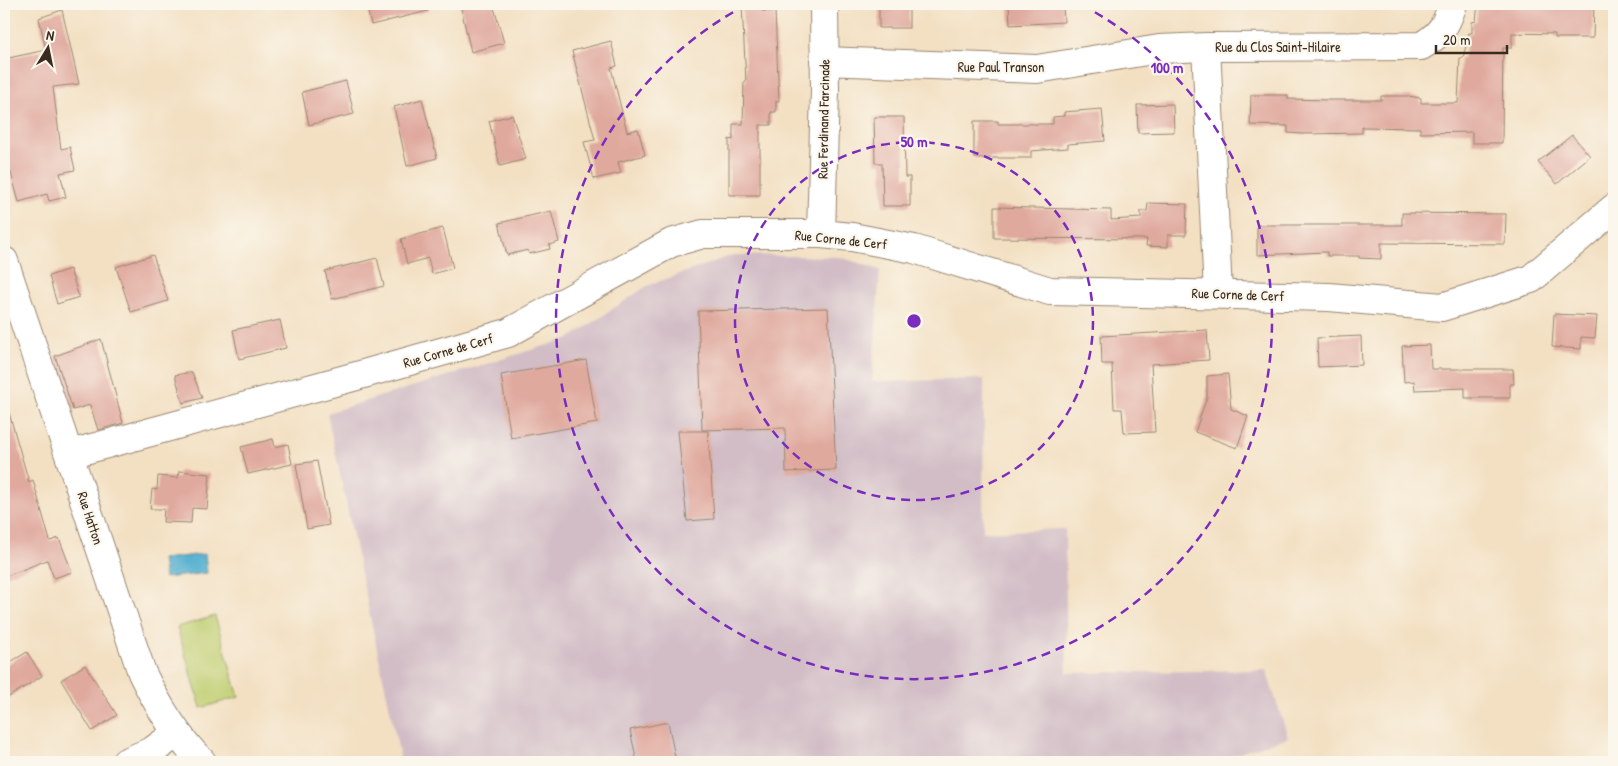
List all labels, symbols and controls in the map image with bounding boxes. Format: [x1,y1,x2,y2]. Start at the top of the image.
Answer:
north arrow [22,22,72,72]
scale bar [1436,22,1507,54]
text: N [45,25,56,45]
text: 20 m [1443,29,1470,50]
street label: Rue du Clos Saint-Hilaire [1215,37,1341,56]
street label: Rue Paul Transon [958,57,1044,76]
text: 100 m [1151,57,1183,78]
street label: Rue Ferdinand Farcinade [812,58,834,179]
text: 50 m [901,131,927,152]
street label: Rue Corne de Cerf [794,225,888,253]
street label: Rue Corne de Cerf [1191,283,1285,305]
centre of rings [905,312,923,330]
street label: Rue Corne de Cerf [401,328,495,372]
street label: Rue Hatton [74,489,108,547]

